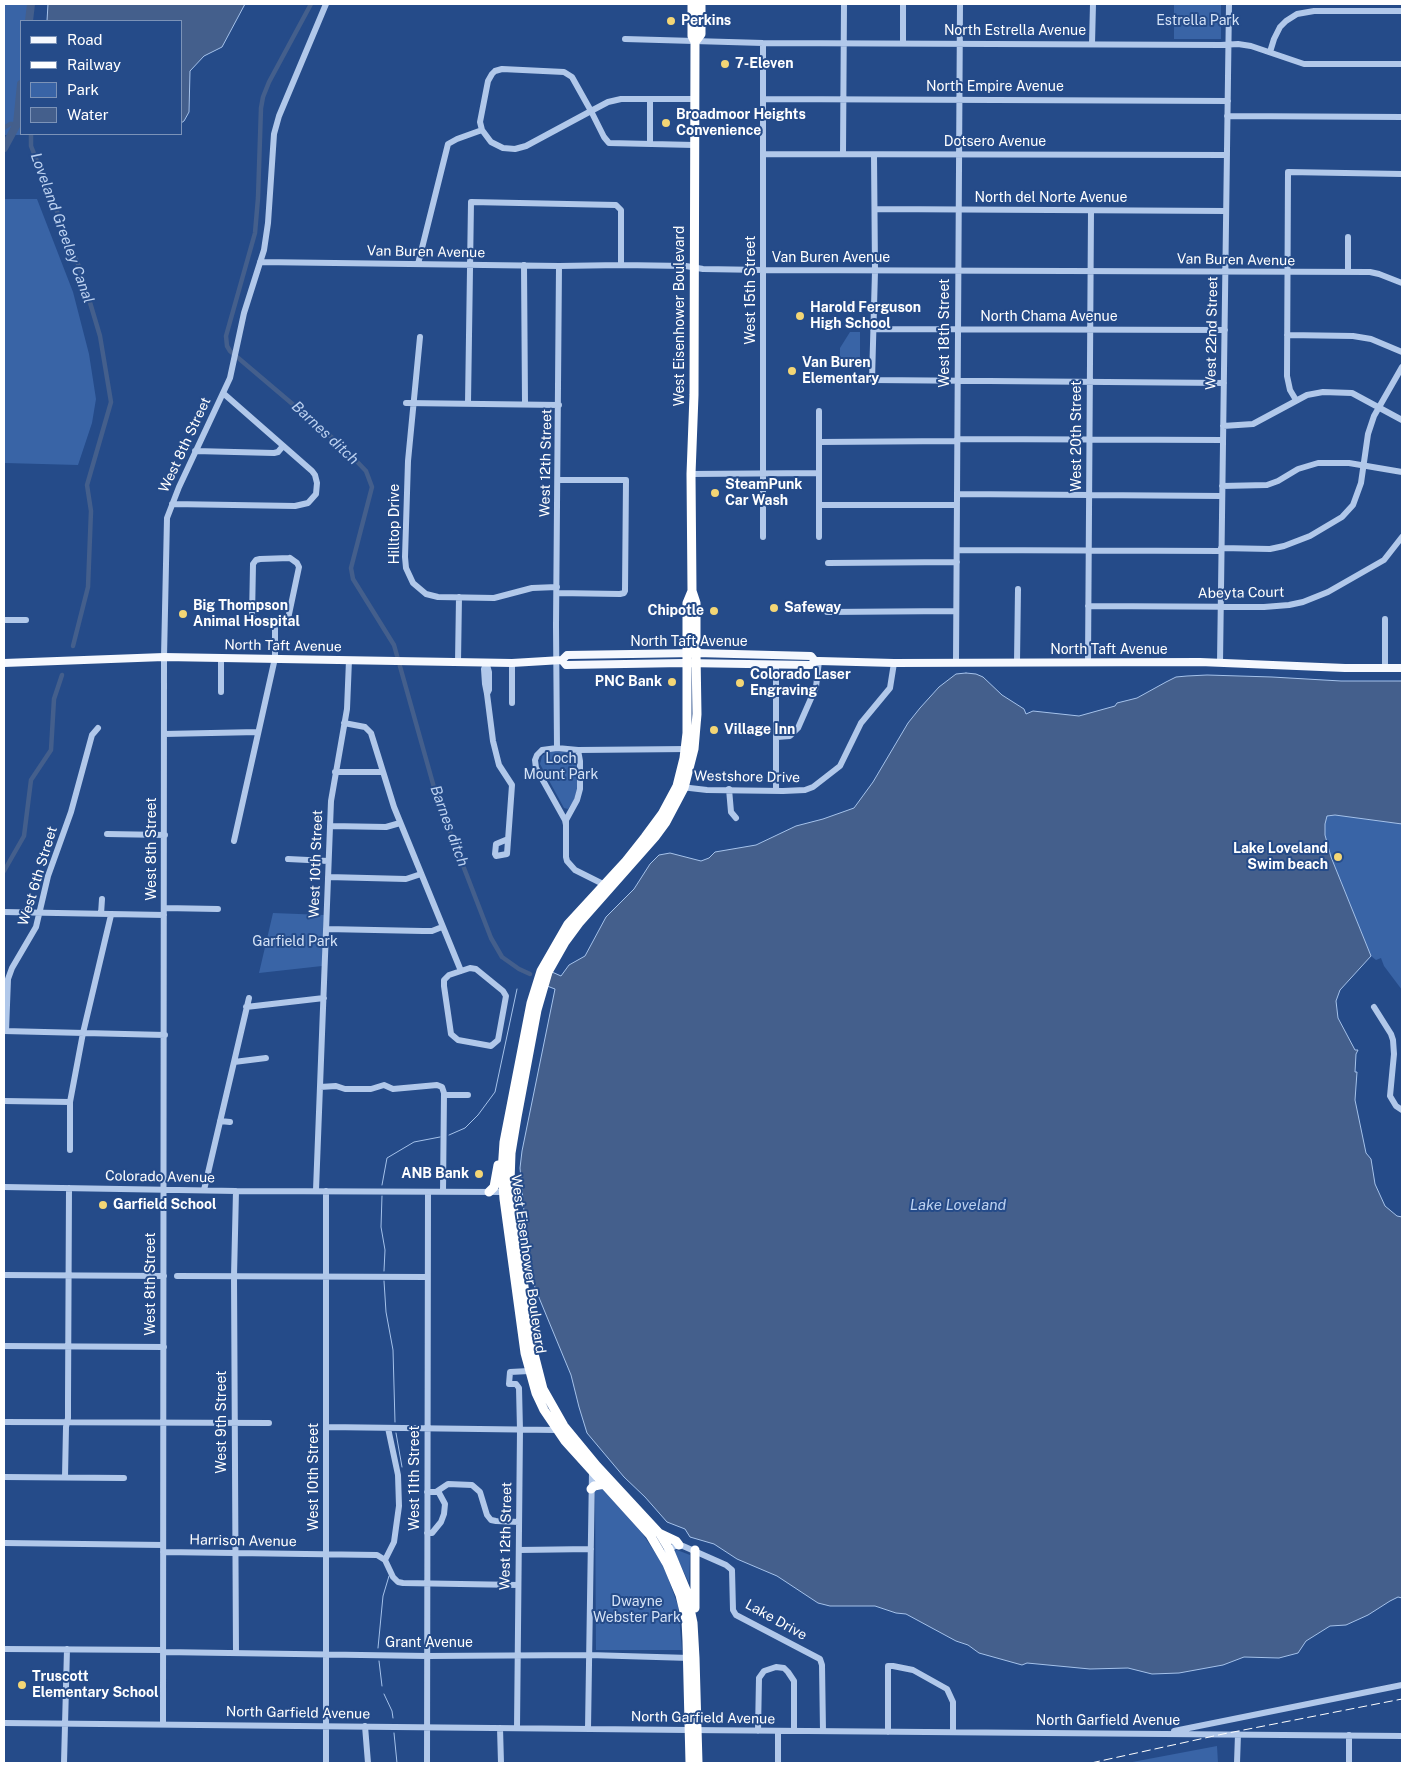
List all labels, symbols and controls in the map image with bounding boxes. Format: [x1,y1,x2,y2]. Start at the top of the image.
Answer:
place label: Perkins [681,13,731,29]
park label: Estrella Park [1156,13,1240,29]
marker: Perkins [665,15,677,27]
legend [20,20,182,135]
street label: North Estrella Avenue [944,23,1086,39]
text: Road [67,31,103,48]
text: Railway [67,56,121,73]
place label: 7-Eleven [735,56,794,72]
marker: 7-Eleven [719,58,731,70]
street label: North Empire Avenue [926,79,1064,95]
text: Park [67,81,99,98]
text: Water [67,106,109,123]
place label: Broadmoor Heights Convenience [676,107,806,140]
marker: Broadmoor Heights Convenience [660,117,672,129]
street label: Dotsero Avenue [944,134,1046,150]
water label: Loveland Greeley Canal [26,150,98,306]
street label: North del Norte Avenue [975,190,1127,206]
street label: West Eisenhower Boulevard [672,226,688,406]
street label: West 15th Street [743,236,759,344]
street label: Van Buren Avenue [367,243,485,261]
street label: Van Buren Avenue [772,250,890,266]
street label: Van Buren Avenue [1177,251,1295,269]
street label: West 22nd Street [1203,276,1221,390]
street label: West 18th Street [937,279,953,387]
place label: Harold Ferguson High School [810,300,921,332]
street label: North Chama Avenue [980,309,1118,325]
marker: Harold Ferguson High School [794,310,806,322]
place label: Van Buren Elementary [802,355,879,388]
marker: Van Buren Elementary [786,365,798,377]
street label: West 20th Street [1069,380,1085,492]
street label: West 8th Street [156,395,214,495]
water label: Barnes ditch [288,397,362,469]
street label: West 12th Street [537,409,555,517]
place label: SteamPunk Car Wash [725,477,802,510]
street label: Hilltop Drive [387,484,403,564]
marker: SteamPunk Car Wash [709,487,721,499]
street label: Abeyta Court [1198,584,1284,602]
place label: Big Thompson Animal Hospital [193,598,300,630]
place label: Safeway [784,600,841,616]
marker: Safeway [768,602,780,614]
place label: Chipotle [647,603,704,619]
marker: Chipotle [708,605,720,617]
marker: Big Thompson Animal Hospital [177,608,189,620]
street label: North Taft Avenue [630,634,748,650]
street label: North Taft Avenue [224,637,342,655]
street label: North Taft Avenue [1050,642,1168,658]
place label: Colorado Laser Engraving [750,667,851,700]
place label: PNC Bank [595,674,662,690]
marker: PNC Bank [666,676,678,688]
marker: Colorado Laser Engraving [734,677,746,689]
place label: Village Inn [724,722,795,738]
marker: Village Inn [708,724,720,736]
park label: Loch Mount Park [524,751,598,784]
street label: Westshore Drive [694,768,800,786]
water label: Barnes ditch [426,783,472,869]
street label: West 8th Street [144,797,160,901]
street label: West 10th Street [306,810,326,918]
street label: West 6th Street [15,824,61,928]
place label: Lake Loveland Swim beach [1233,841,1328,874]
marker: Lake Loveland Swim beach [1332,851,1344,863]
park label: Garfield Park [252,934,338,950]
place label: ANB Bank [401,1166,469,1182]
street label: Colorado Avenue [105,1168,215,1186]
marker: ANB Bank [473,1168,485,1180]
street label: West Eisenhower Boulevard [507,1173,549,1355]
water label: Lake Loveland [910,1196,1006,1214]
place label: Garfield School [113,1197,217,1213]
marker: Garfield School [97,1199,109,1211]
street label: West 8th Street [143,1232,159,1336]
street label: West 9th Street [214,1371,230,1473]
street label: West 10th Street [306,1423,322,1531]
street label: West 11th Street [407,1425,423,1531]
street label: West 12th Street [497,1482,515,1590]
street label: Harrison Avenue [189,1532,297,1550]
park label: Dwayne Webster Park [593,1594,681,1626]
street label: Lake Drive [742,1596,810,1644]
street label: Grant Avenue [385,1635,473,1651]
place label: Truscott Elementary School [32,1669,159,1701]
marker: Truscott Elementary School [16,1679,28,1691]
street label: North Garfield Avenue [226,1703,370,1723]
street label: North Garfield Avenue [631,1708,775,1728]
street label: North Garfield Avenue [1036,1713,1180,1729]

